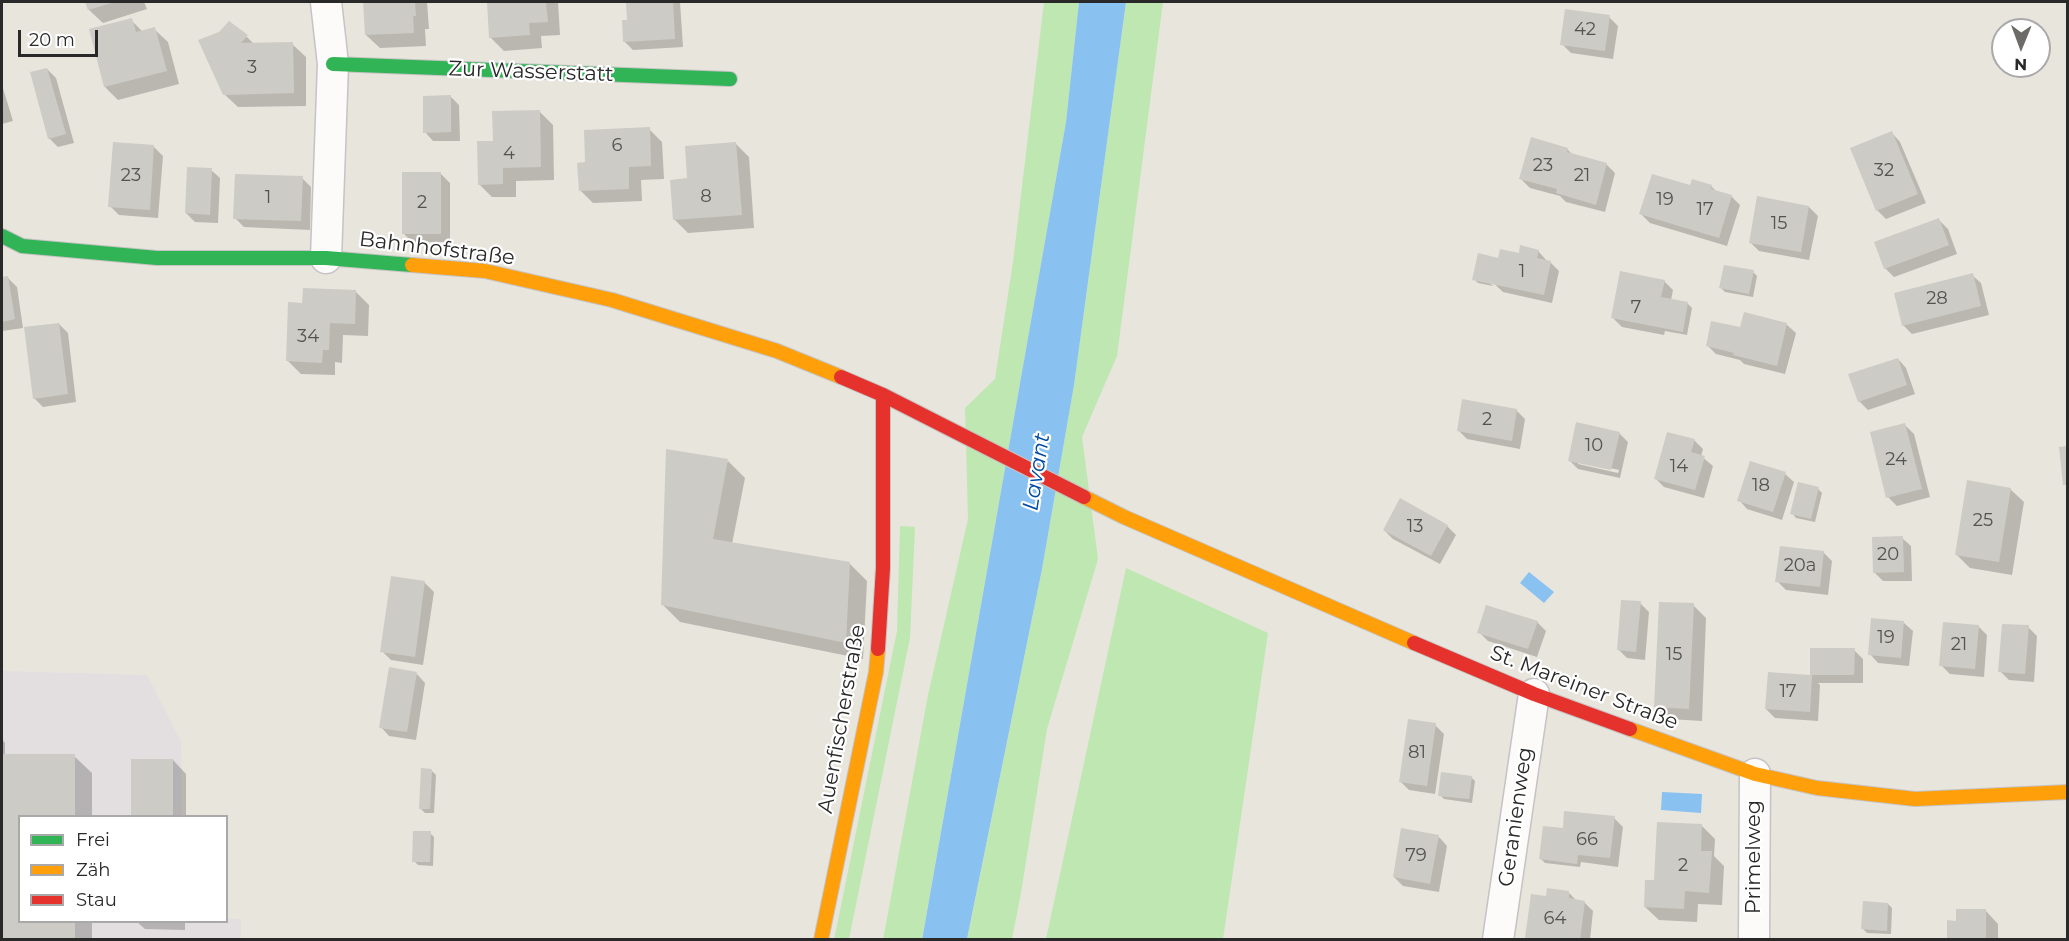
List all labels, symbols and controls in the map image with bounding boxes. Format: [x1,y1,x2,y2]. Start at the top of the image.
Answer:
scale bar [21,18,100,56]
north arrow [1991,18,2051,78]
house number: 42 [1574,19,1596,41]
text: 20 m [29,29,75,51]
text: N [2014,55,2027,74]
house number: 3 [247,57,257,79]
street label: Zur Wasserstatt [448,57,614,87]
house number: 6 [612,135,622,157]
house number: 4 [503,143,515,165]
house number: 23 [1533,155,1553,177]
house number: 32 [1874,160,1894,182]
house number: 23 [121,165,141,187]
house number: 21 [1574,165,1590,187]
house number: 8 [700,186,712,208]
house number: 1 [265,187,271,209]
house number: 19 [1656,189,1674,211]
house number: 2 [417,192,427,214]
house number: 17 [1696,199,1714,221]
house number: 15 [1771,213,1787,235]
street label: Bahnhofstraße [358,227,516,271]
house number: 1 [1519,261,1525,283]
house number: 28 [1926,288,1948,310]
house number: 7 [1631,297,1641,319]
house number: 34 [297,326,319,348]
house number: 2 [1482,409,1492,431]
water label: Lavant [1018,431,1056,513]
house number: 10 [1585,435,1603,457]
house number: 24 [1885,449,1907,471]
house number: 14 [1670,456,1688,478]
house number: 18 [1752,475,1770,497]
house number: 25 [1973,510,1993,532]
house number: 13 [1407,516,1423,538]
house number: 20 [1877,544,1899,566]
house number: 20a [1784,555,1816,577]
street label: Auenfischerstraße [813,623,871,815]
house number: 19 [1877,627,1895,649]
house number: 21 [1951,634,1967,656]
street label: St. Mareiner Straße [1486,640,1682,736]
house number: 15 [1666,644,1682,666]
house number: 17 [1779,681,1797,703]
house number: 81 [1408,742,1426,764]
street label: Geranienweg [1494,746,1538,888]
street label: Primelweg [1741,800,1767,914]
legend [18,815,228,923]
text: Frei [76,829,110,851]
house number: 66 [1576,829,1598,851]
house number: 79 [1405,845,1427,867]
house number: 2 [1678,855,1688,877]
text: Zäh [76,859,111,881]
text: Stau [76,889,117,911]
house number: 64 [1544,908,1566,930]

